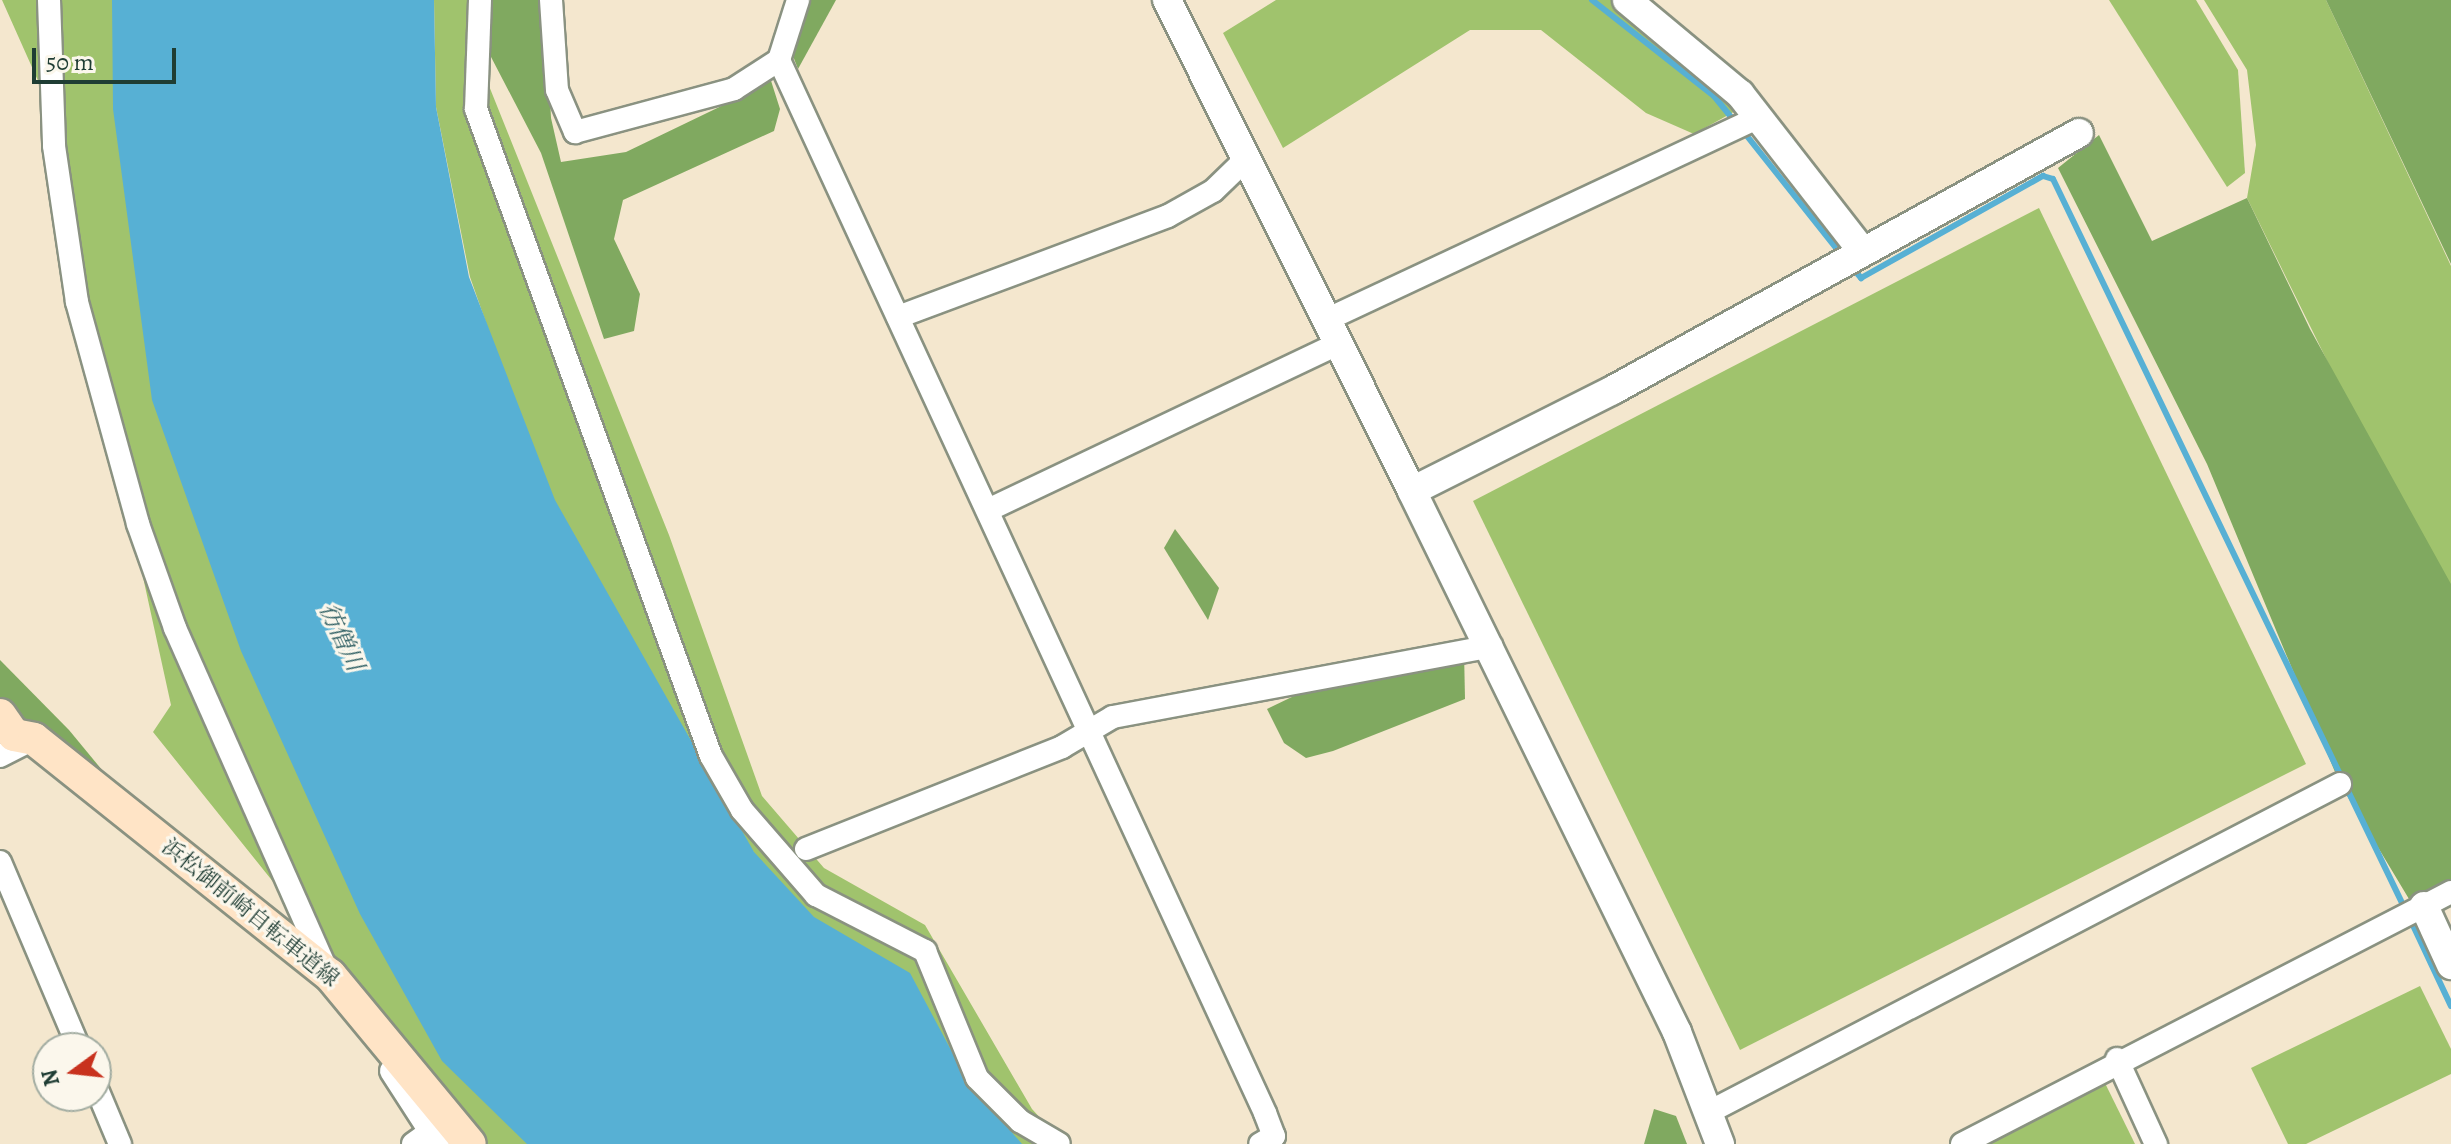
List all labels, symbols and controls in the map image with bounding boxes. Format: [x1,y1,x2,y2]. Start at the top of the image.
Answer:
scale bar [36,32,180,82]
text: 50 m [46,46,94,78]
water label: 彷僧川 [313,598,369,676]
street label: 浜松御前崎自転車道線 [156,834,344,992]
north arrow [32,1032,112,1112]
text: N [34,1066,67,1089]

